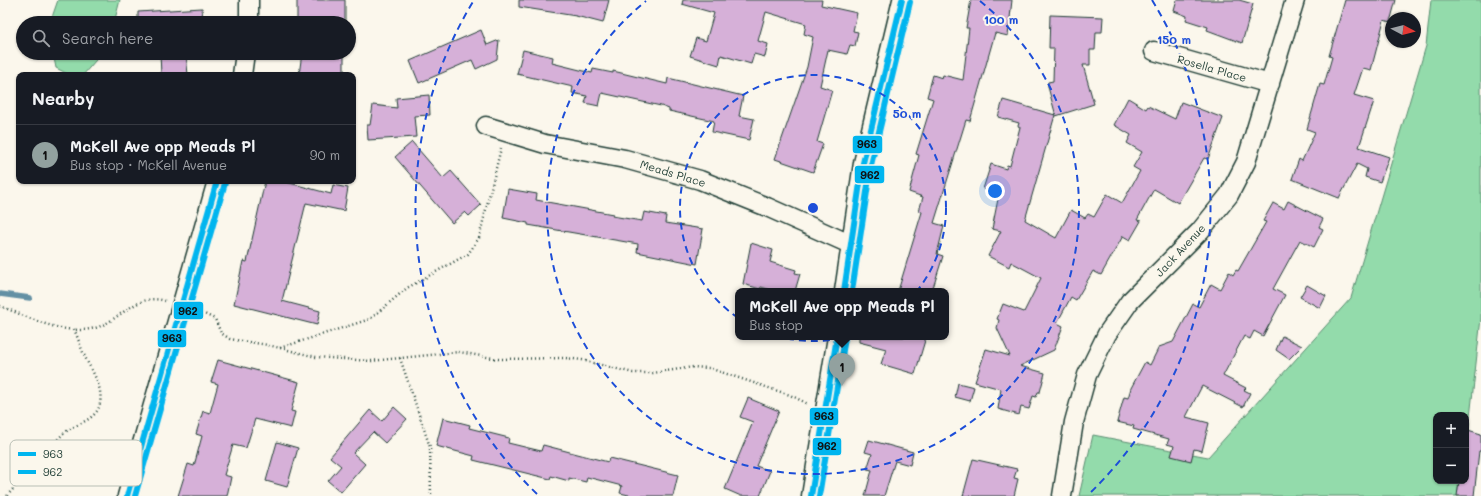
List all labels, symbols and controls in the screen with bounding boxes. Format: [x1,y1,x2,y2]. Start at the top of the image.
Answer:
text: 100 m [984,11,1018,27]
north arrow [1385,12,1421,48]
search box [16,16,356,60]
icon: search [30,27,52,49]
text: Search here [62,28,153,48]
text: 150 m [1157,31,1191,47]
street label: Rosella Place [1176,51,1248,85]
text: Nearby [32,87,94,109]
text: 50 m [893,105,921,121]
line badge: 963 [852,135,883,154]
text: McKell Ave opp Meads Pl [70,136,255,156]
text: 963 [857,136,877,151]
text: 1 [42,146,48,163]
text: 90 m [310,146,340,163]
text: Bus stop · McKell Avenue [70,156,227,173]
street label: Meads Place [638,156,708,190]
line badge: 962 [854,165,885,184]
text: 962 [860,167,880,182]
your location [985,181,1005,201]
centre of rings [806,201,820,215]
street label: Jack Avenue [1152,220,1208,280]
popup [735,288,949,340]
text: McKell Ave opp Meads Pl [749,296,935,316]
line badge: 962 [173,301,204,320]
text: 962 [178,303,198,318]
text: Bus stop [749,316,803,333]
line badge: 963 [157,329,187,348]
text: 963 [162,330,182,345]
pin: 1 [829,353,855,386]
line badge: 963 [809,407,839,426]
text: 963 [814,408,834,423]
map controls [1433,412,1469,484]
button: + [1433,412,1469,448]
line badge: 962 [812,437,842,456]
text: 962 [817,438,837,453]
legend [10,440,142,486]
text: 963 [43,446,63,461]
button: − [1433,448,1469,484]
text: 962 [43,464,62,479]

